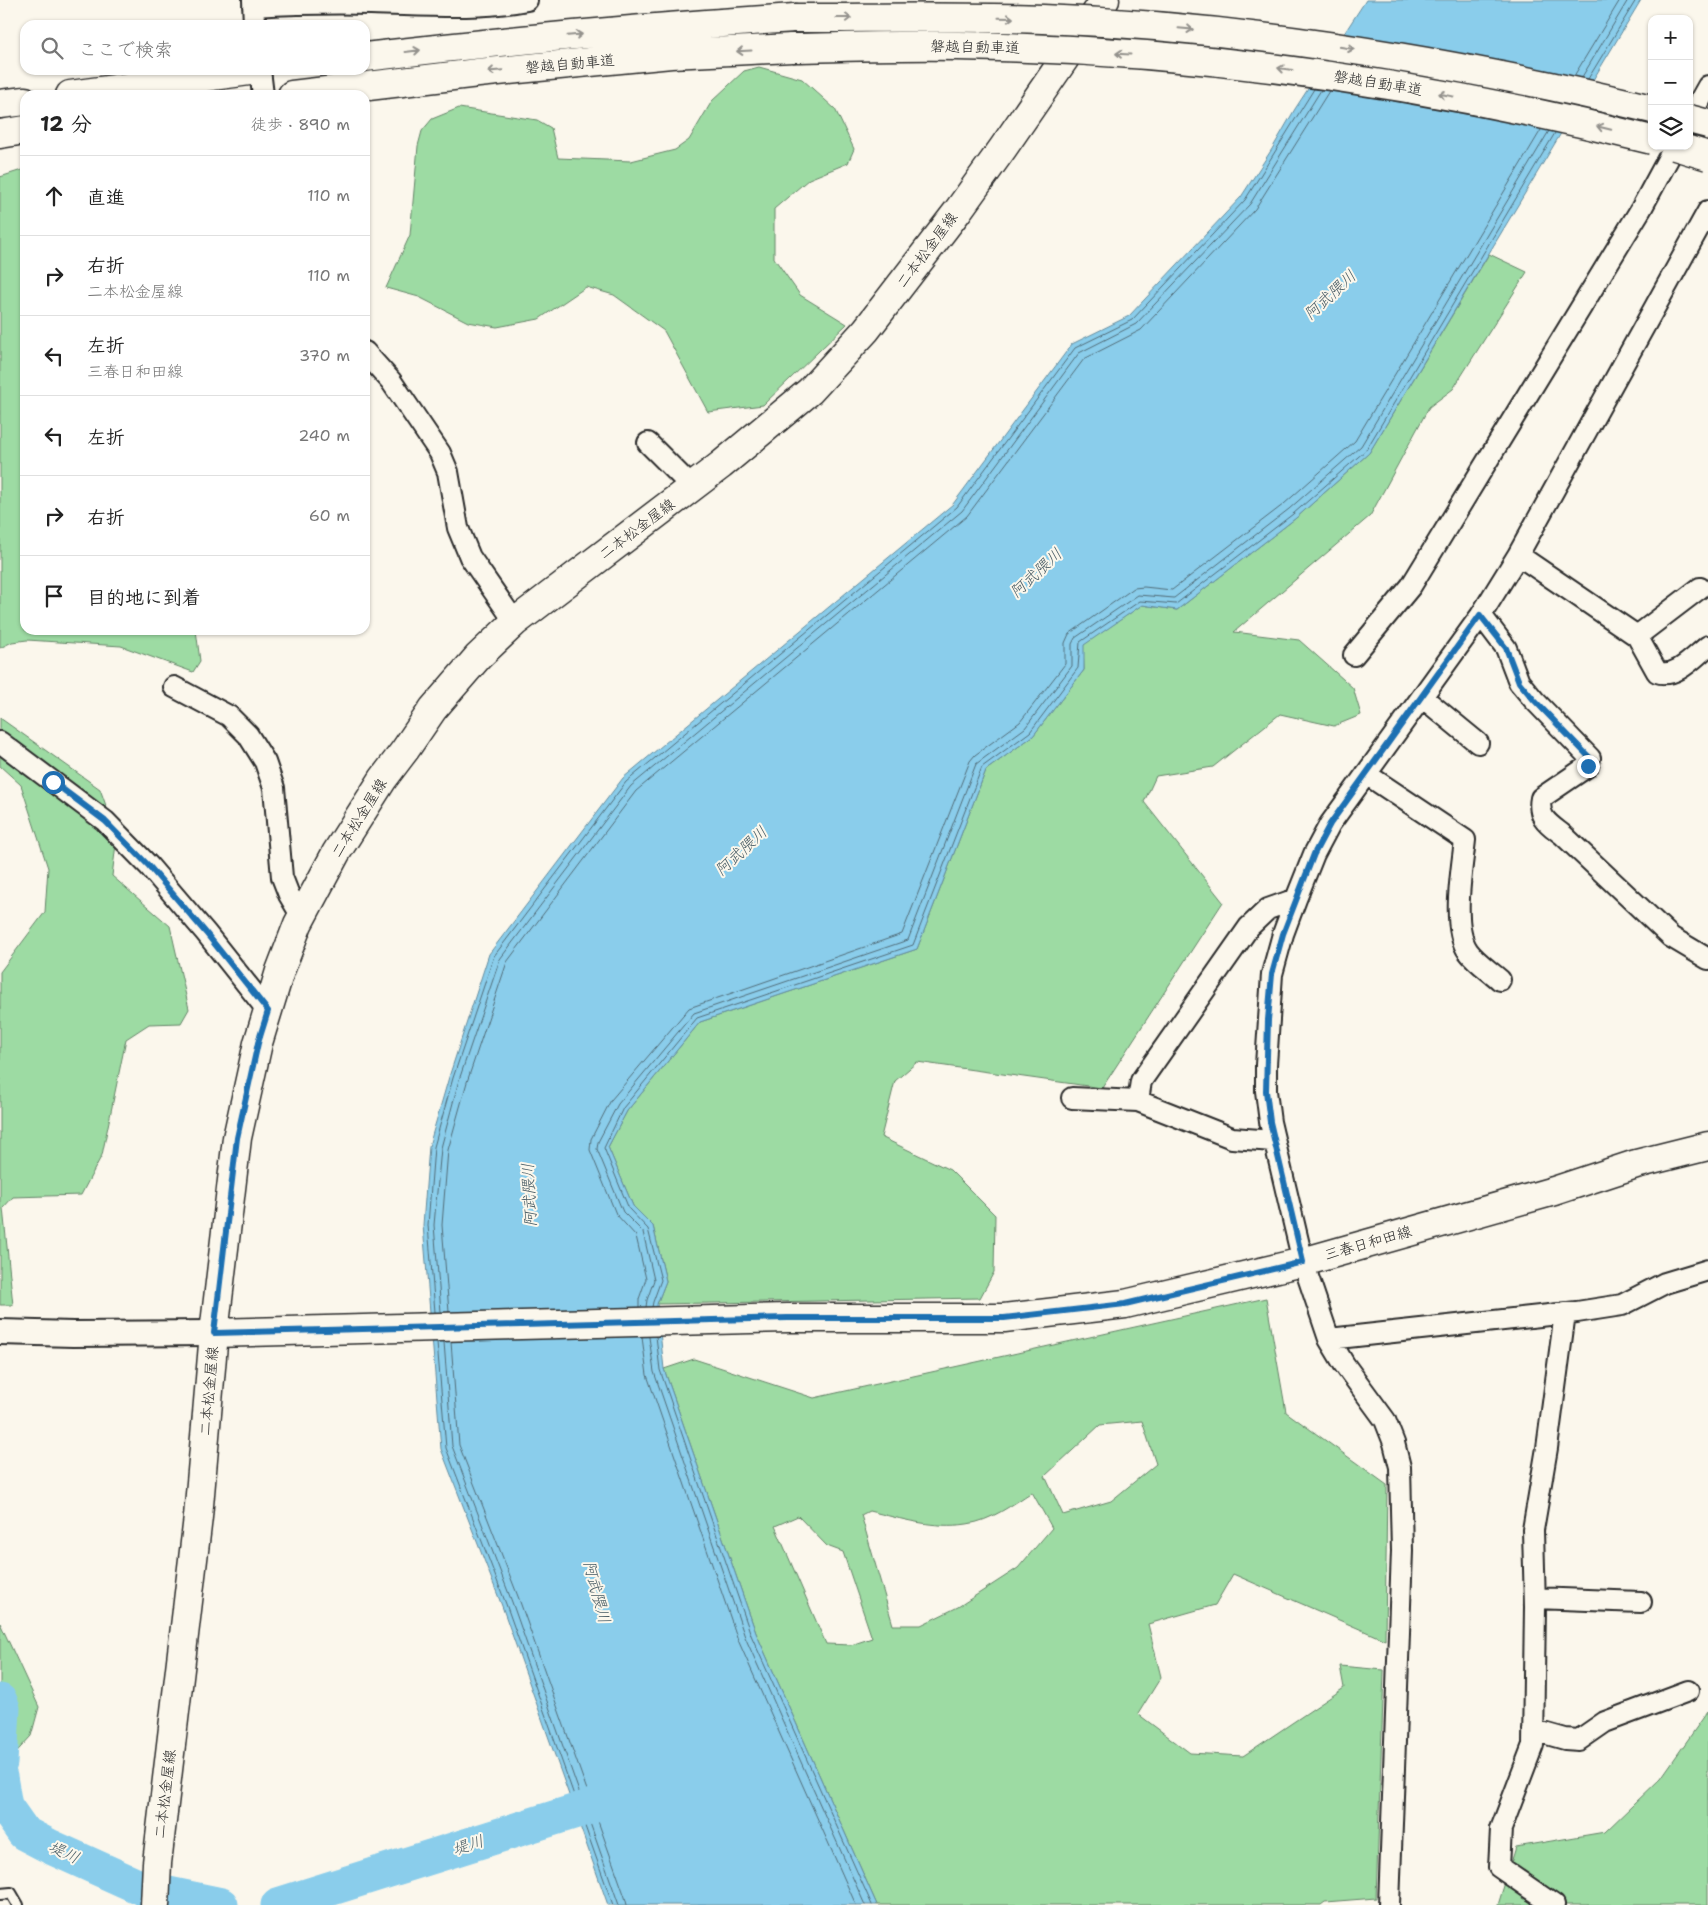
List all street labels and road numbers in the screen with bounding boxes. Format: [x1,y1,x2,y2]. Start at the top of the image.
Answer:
street label: 磐越自動車道 [930,36,1020,58]
street label: 磐越自動車道 [524,50,616,78]
street label: 磐越自動車道 [1332,66,1424,100]
street label: 二本松金屋線 [892,208,962,292]
street label: 二本松金屋線 [595,494,679,564]
street label: 二本松金屋線 [327,775,391,861]
street label: 三春日和田線 [1322,1221,1414,1265]
street label: 二本松金屋線 [195,1345,223,1437]
street label: 二本松金屋線 [150,1748,180,1840]

